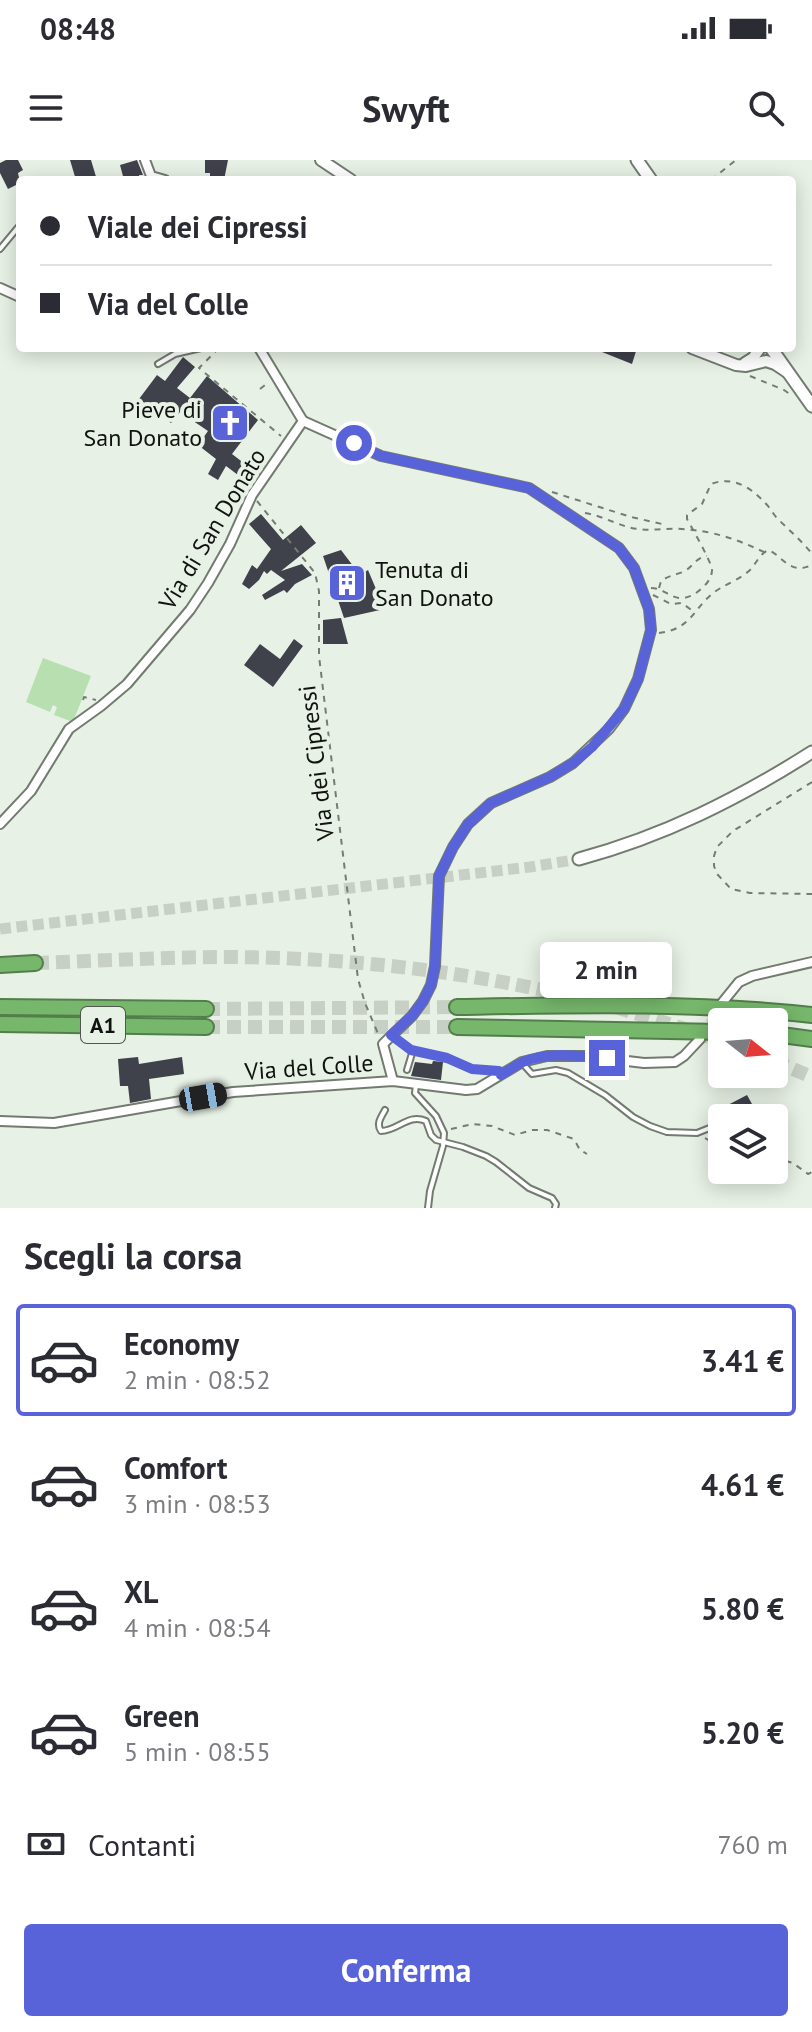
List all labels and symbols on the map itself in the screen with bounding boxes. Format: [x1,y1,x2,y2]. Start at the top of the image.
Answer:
place label: Pieve di San Donato [83,394,202,453]
church icon: Pieve di San Donato [209,402,251,444]
route start [336,425,372,461]
street label: Via di San Donato [151,443,272,616]
place label: Tenuta di San Donato [375,554,494,613]
building icon: Tenuta di San Donato [326,562,368,604]
street label: Via dei Cipressi [291,683,341,844]
callout: 2 min [541,942,673,998]
road number: A1 [81,1007,125,1043]
north arrow [708,1008,788,1088]
route end [589,1040,625,1076]
street label: Via del Colle [243,1047,374,1087]
car [177,1081,229,1113]

